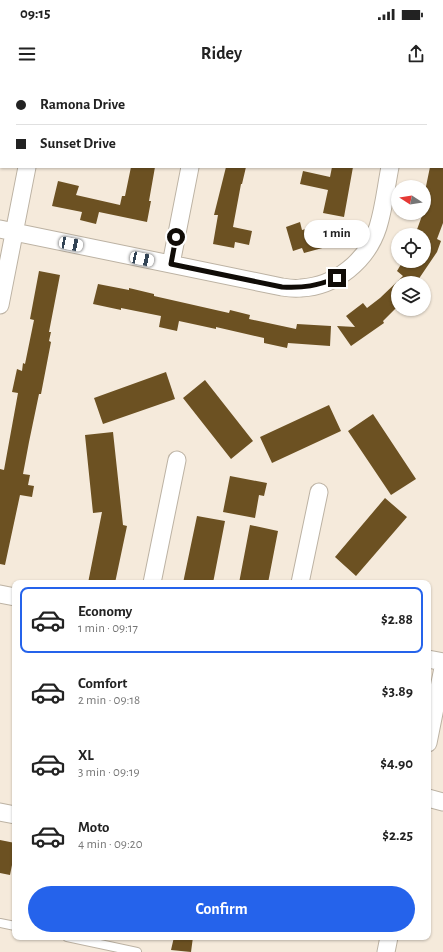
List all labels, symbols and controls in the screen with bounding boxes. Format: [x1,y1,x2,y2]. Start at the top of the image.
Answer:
text: 09:15 [20,6,50,21]
icon: menu [16,43,38,65]
icon: share [405,43,427,65]
text: Ridey [201,45,242,63]
text: Ramona Drive [40,97,125,112]
text: Sunset Drive [40,136,116,151]
north arrow [391,180,431,220]
map controls [391,180,431,316]
callout: 1 min [304,220,370,248]
text: 1 min [323,227,351,240]
route start [167,228,185,246]
button: locate [391,228,431,268]
car [58,236,84,252]
car [129,251,155,267]
route end [328,269,346,287]
button: layers [391,276,431,316]
icon: car [30,602,66,638]
text: Economy [78,604,132,619]
text: $2.88 [381,612,413,627]
text: 1 min · 09:17 [78,622,138,635]
icon: car [30,674,66,710]
text: Comfort [78,676,127,691]
text: $3.89 [382,684,413,699]
text: 2 min · 09:18 [78,694,140,707]
icon: car [30,746,66,782]
text: XL [78,748,94,763]
text: $4.90 [380,756,413,771]
text: 3 min · 09:19 [78,766,140,779]
icon: car [30,818,66,854]
text: Moto [78,820,110,835]
text: $2.25 [382,828,413,843]
text: 4 min · 09:20 [78,838,143,851]
button: Confirm [28,886,415,932]

